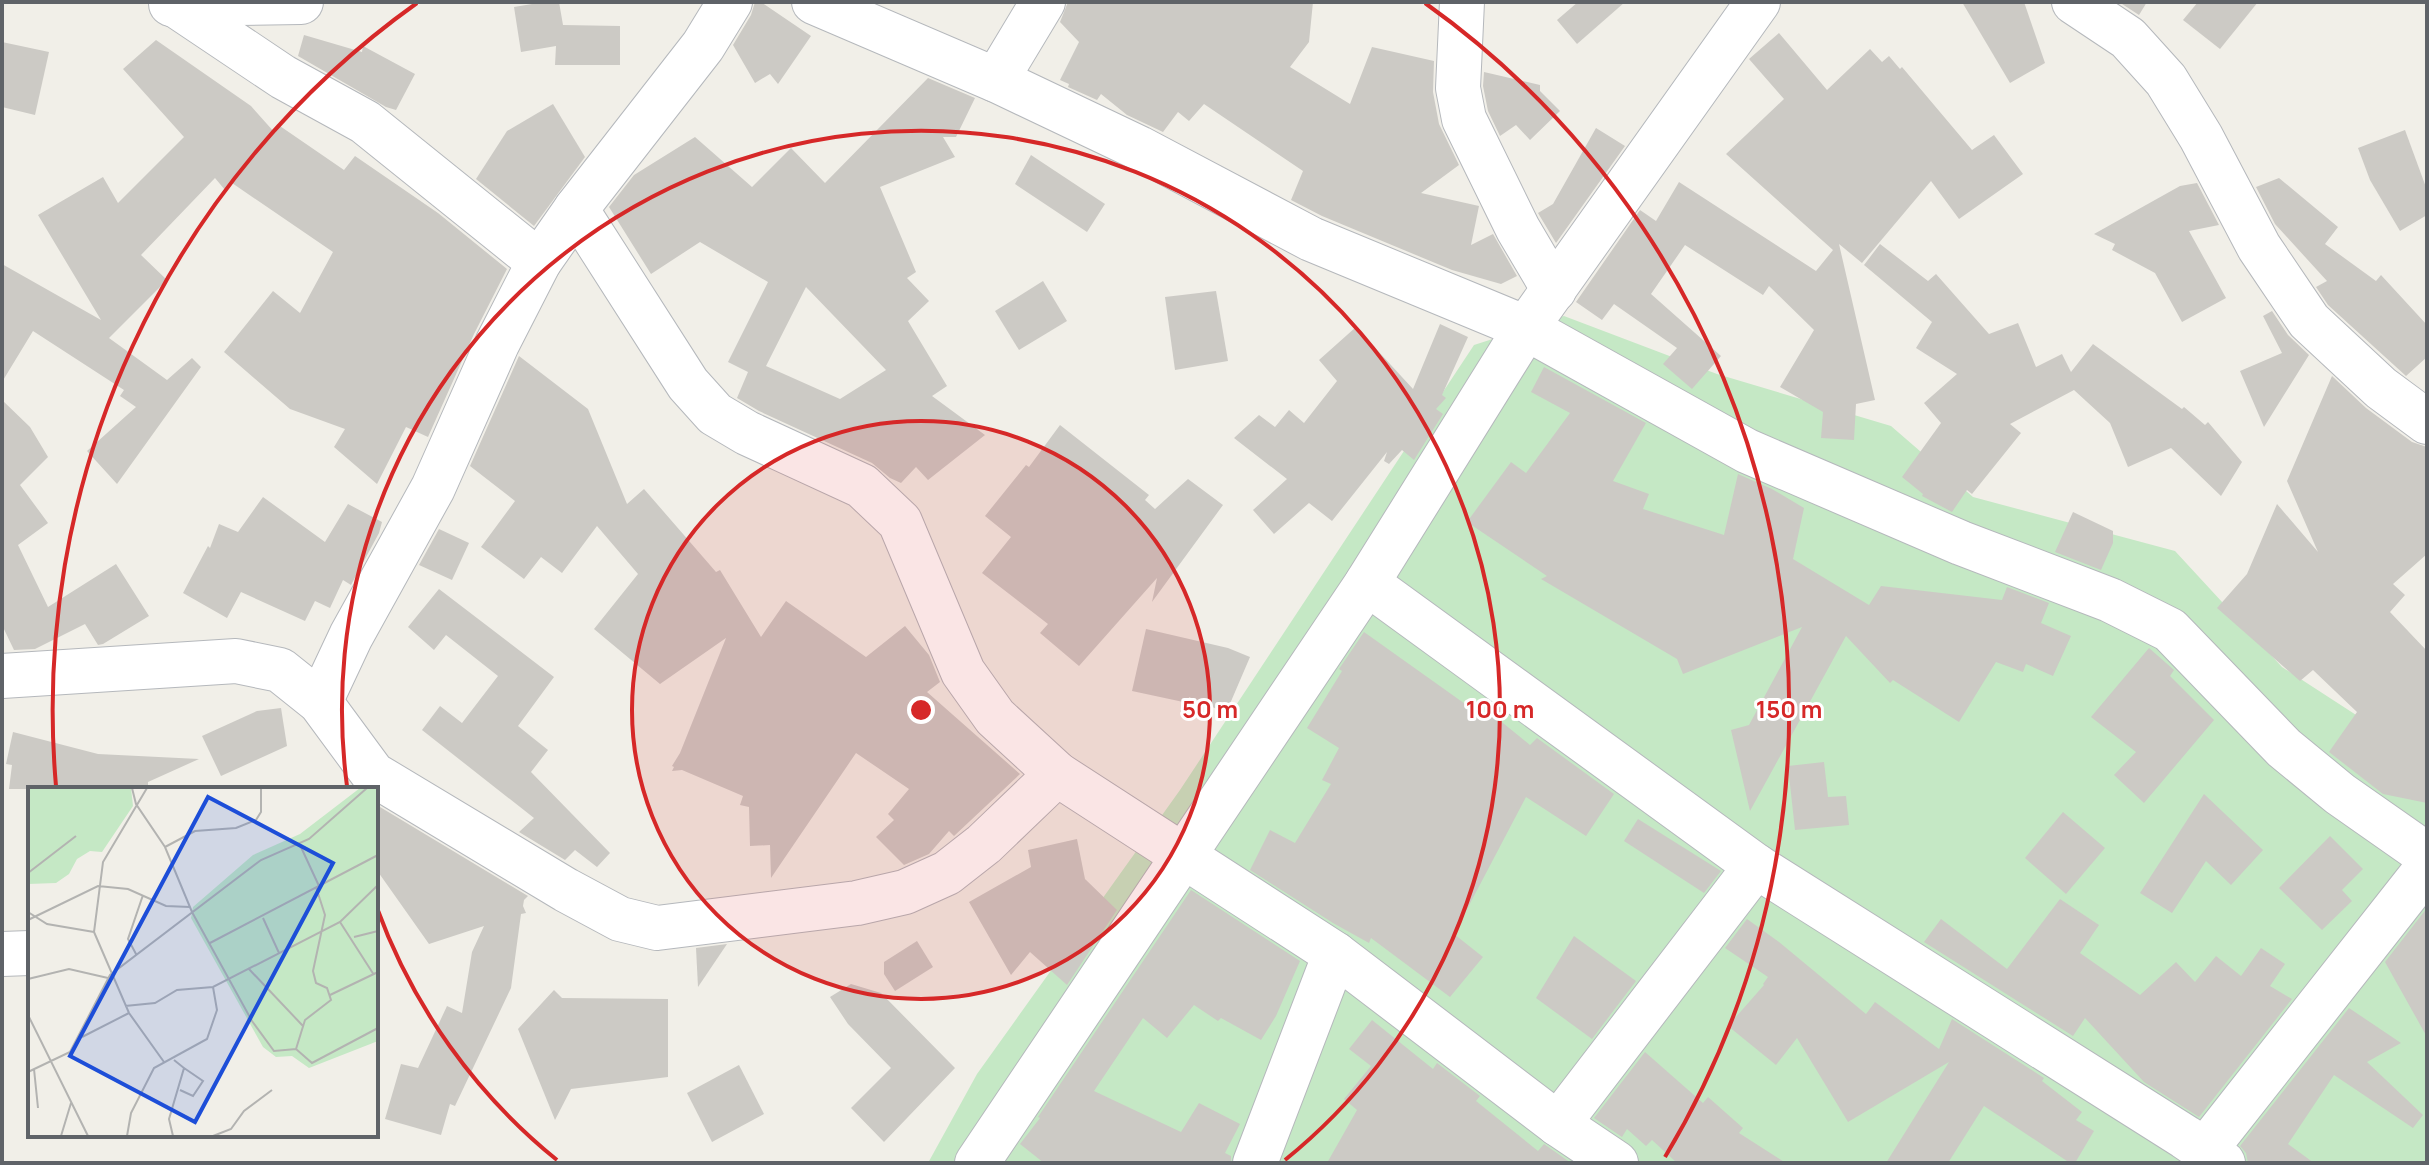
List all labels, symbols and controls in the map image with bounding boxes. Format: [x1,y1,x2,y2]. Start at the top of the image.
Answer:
text: 50 m [1182,692,1238,725]
text: 100 m [1466,692,1534,725]
text: 150 m [1756,692,1822,725]
centre of rings [907,696,935,724]
inset map [28,787,378,1137]

